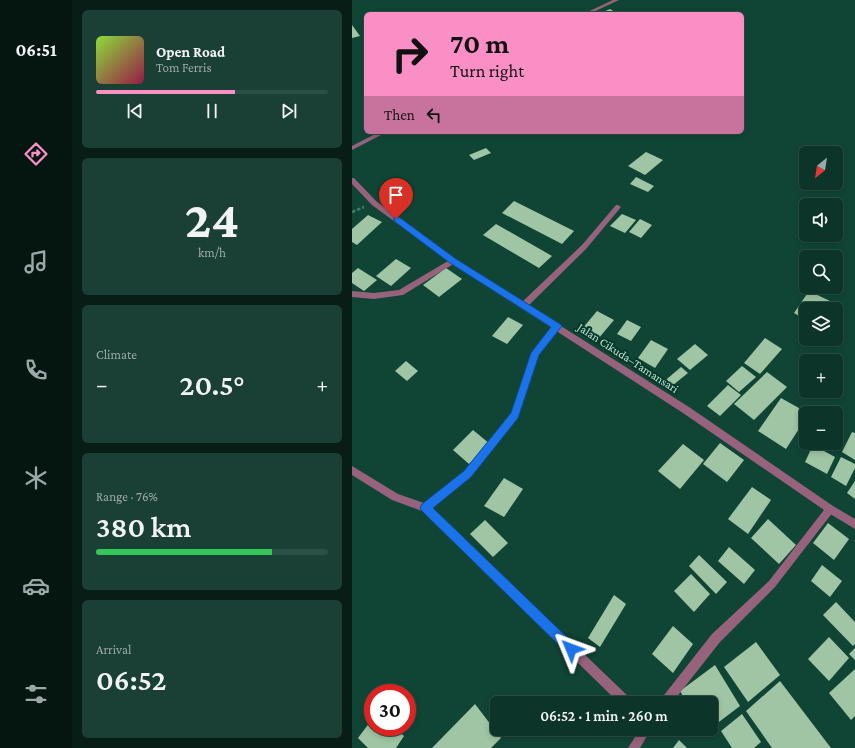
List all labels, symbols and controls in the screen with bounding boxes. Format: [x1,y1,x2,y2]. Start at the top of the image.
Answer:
icon: right [384,28,436,80]
text: 70 m [450,28,509,59]
text: 06:51 [15,40,57,60]
text: Open Road [156,44,225,60]
text: Tom Ferris [156,60,211,75]
text: Turn right [450,61,524,81]
icon: previous [124,100,146,122]
icon: pause [201,100,223,122]
icon: next [278,100,300,122]
icon: left [423,104,445,126]
text: Then [384,107,415,123]
icon: directions [22,140,50,168]
north arrow [799,146,843,190]
map controls [799,146,843,450]
pin [379,178,413,219]
icon: arrive [385,184,407,206]
text: 24 [185,190,239,248]
button: sound [799,198,843,242]
text: km/h [198,245,226,260]
icon: music [22,248,50,276]
button: search [799,250,843,294]
button: layers [799,302,843,346]
street label: Jalan Cikuda–Tamansari [574,320,681,396]
text: Climate [96,347,137,362]
button: + [799,354,843,398]
icon: phone [22,356,50,384]
text: 20.5° [180,368,244,401]
text: − [96,372,108,397]
text: + [316,372,328,397]
button: − [799,406,843,450]
icon: climate [22,464,50,492]
text: Range · 76% [96,489,158,504]
text: 380 km [96,510,191,543]
icon: car [22,572,50,600]
position arrow [550,628,592,670]
text: Arrival [96,642,131,657]
text: 06:52 [96,663,166,696]
icon: filters [22,680,50,708]
speed limit sign: 30 [364,684,416,736]
text: 06:52 · 1 min · 260 m [540,708,668,724]

